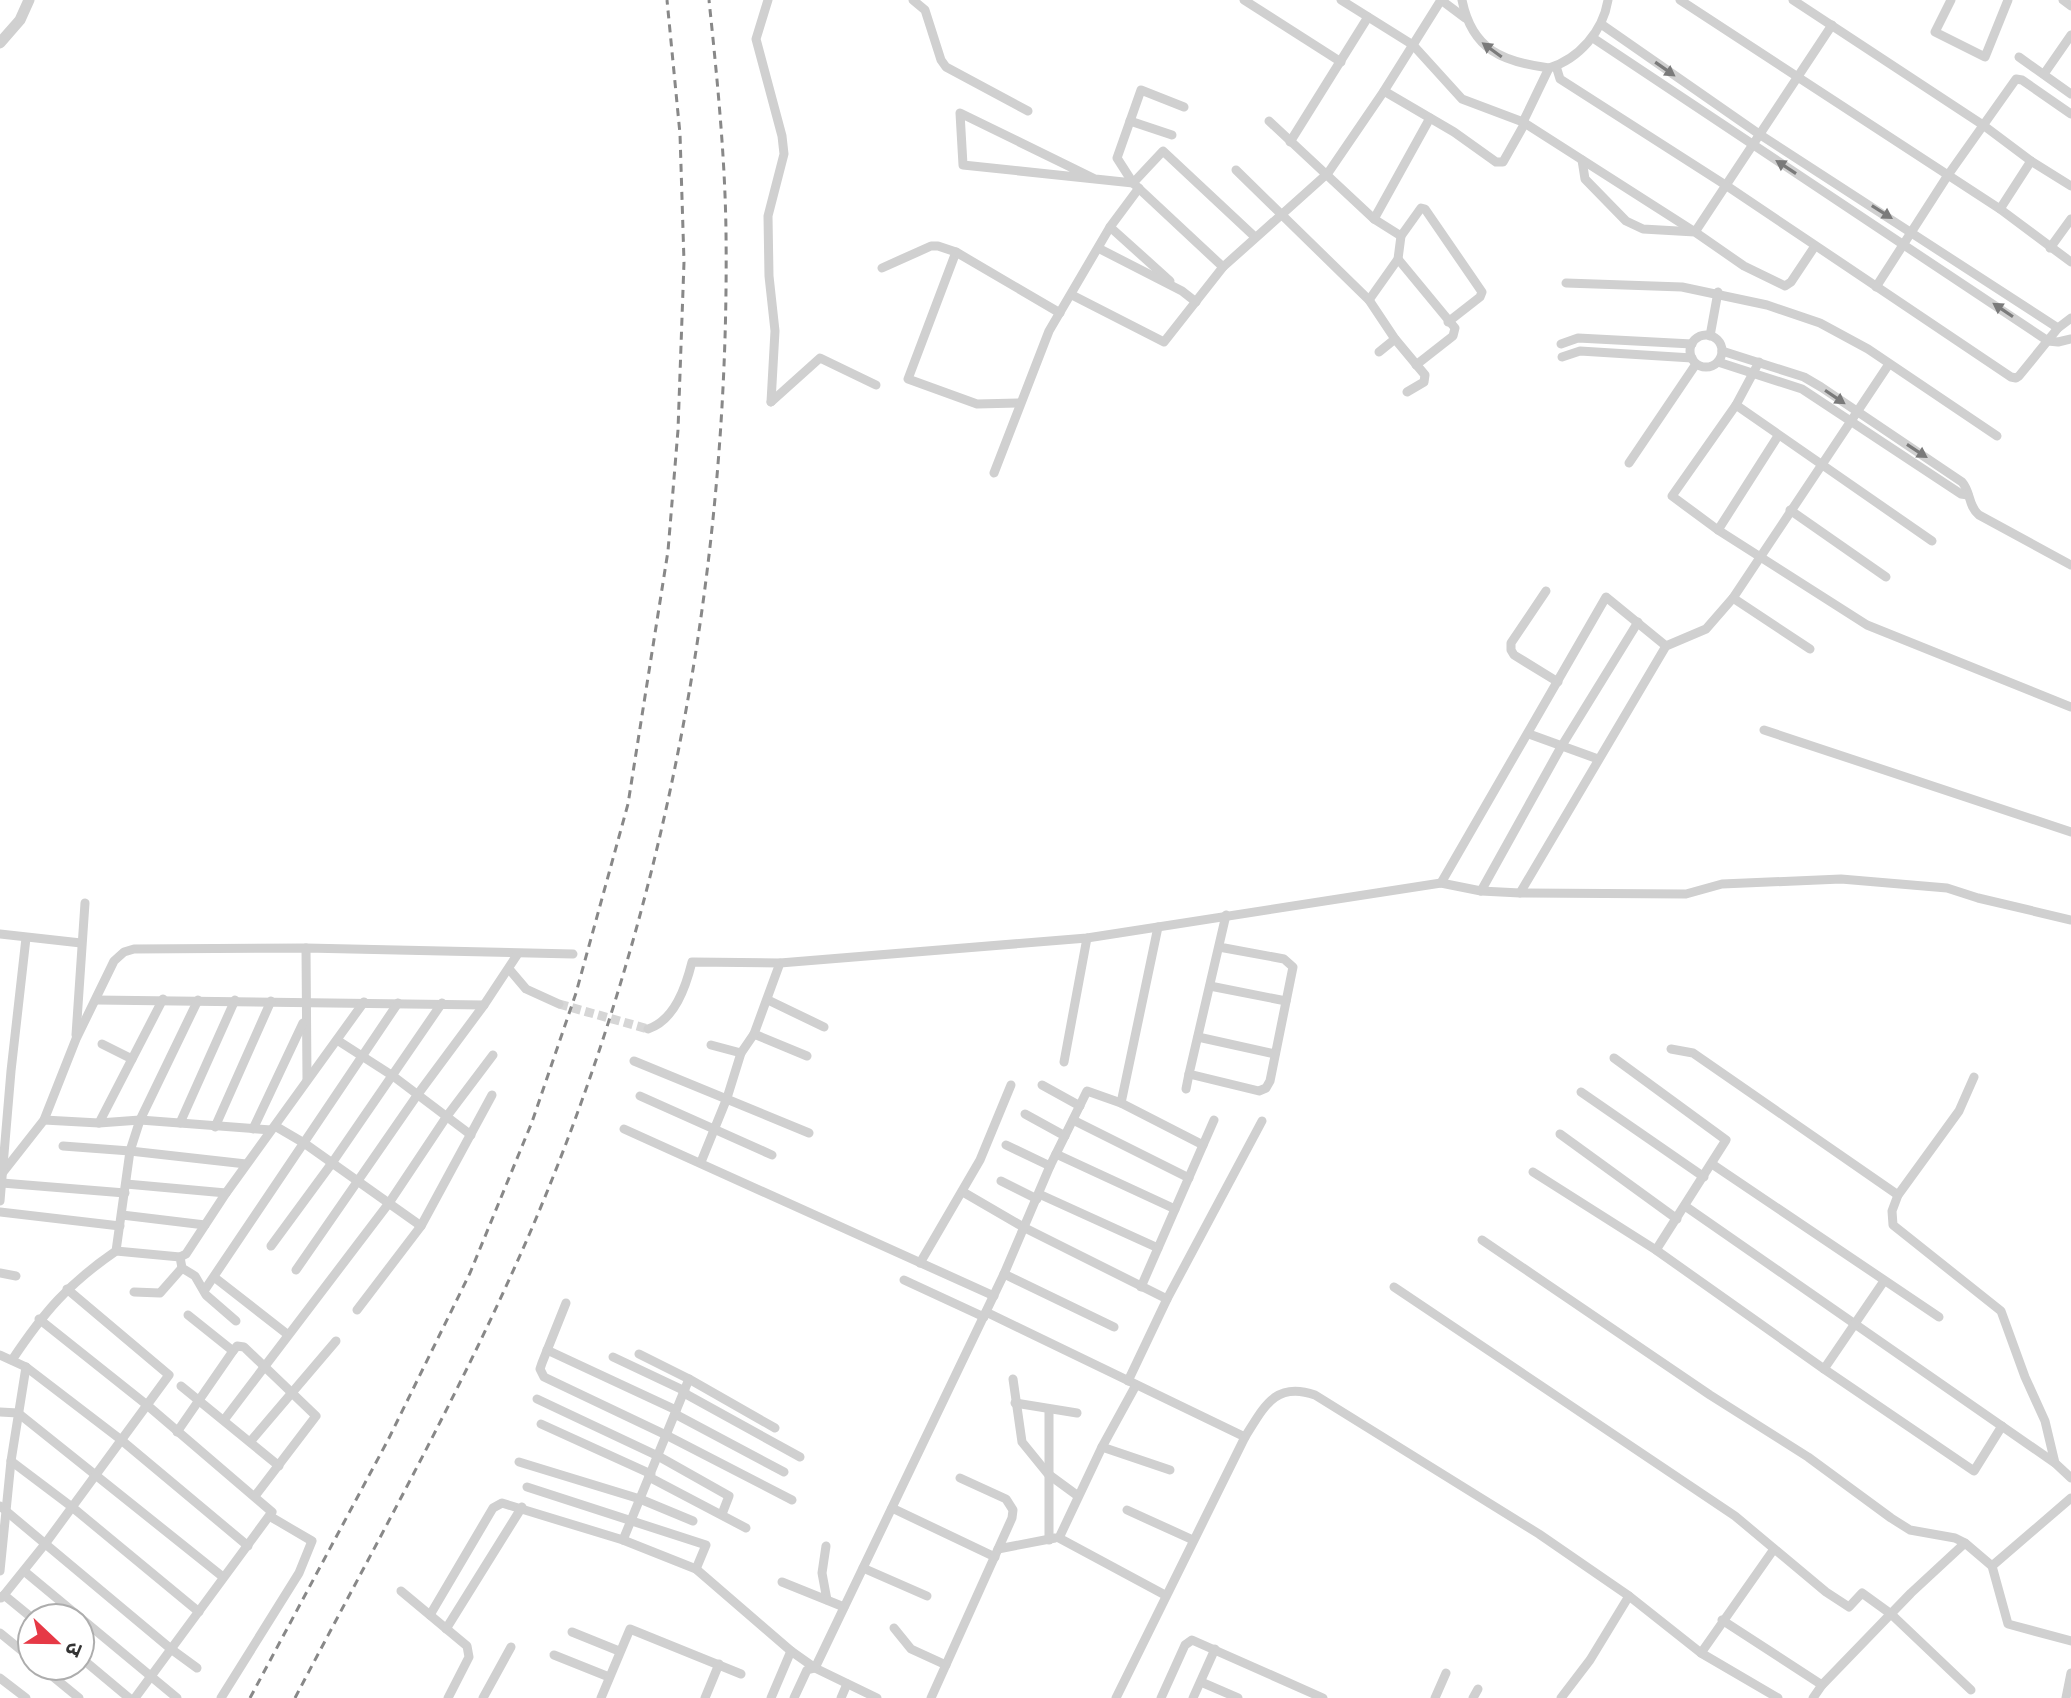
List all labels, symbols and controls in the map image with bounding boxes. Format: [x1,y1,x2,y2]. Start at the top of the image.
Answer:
one-way arrow [1481,42,1503,58]
one-way arrow [1655,61,1676,76]
one-way arrow [1776,159,1797,174]
one-way arrow [1871,205,1893,219]
one-way arrow [1992,304,2014,318]
one-way arrow [1824,389,1846,404]
one-way arrow [1906,443,1927,458]
north arrow [16,1602,96,1682]
text: उ [56,1637,93,1663]

